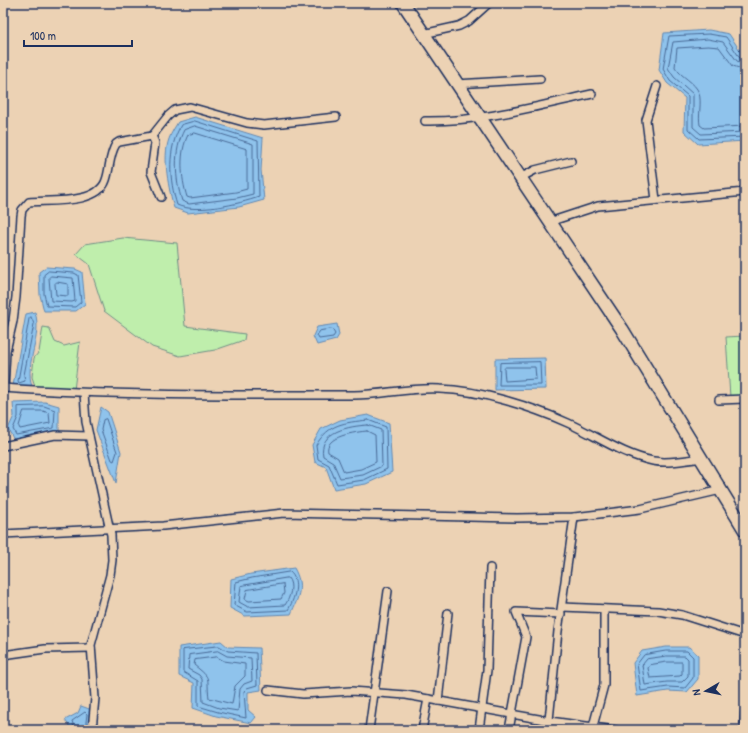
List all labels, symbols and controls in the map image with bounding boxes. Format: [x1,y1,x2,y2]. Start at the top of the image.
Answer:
scale bar [24,22,132,48]
text: 100 m [30,27,56,44]
north arrow [686,671,726,711]
text: N [689,688,703,697]

